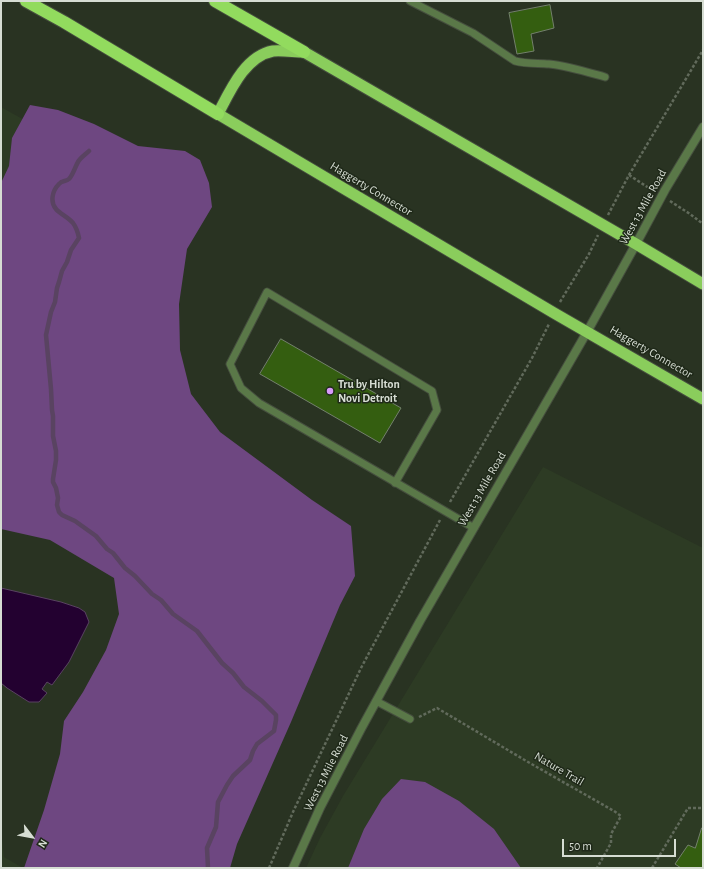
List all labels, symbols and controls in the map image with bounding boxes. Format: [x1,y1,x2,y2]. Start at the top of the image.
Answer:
street label: Haggerty Connector [327,159,415,219]
street label: West 13 Mile Road [616,167,670,247]
street label: Haggerty Connector [607,323,695,381]
place label: Tru by Hilton Novi Detroit [338,377,400,405]
marker: Tru by Hilton Novi Detroit [325,386,335,396]
street label: West 13 Mile Road [455,449,509,529]
street label: West 13 Mile Road [301,732,351,814]
street label: Nature Trail [532,749,586,789]
north arrow [12,817,52,857]
scale bar [564,831,678,857]
text: N [36,837,49,850]
text: 50 m [569,840,592,852]

